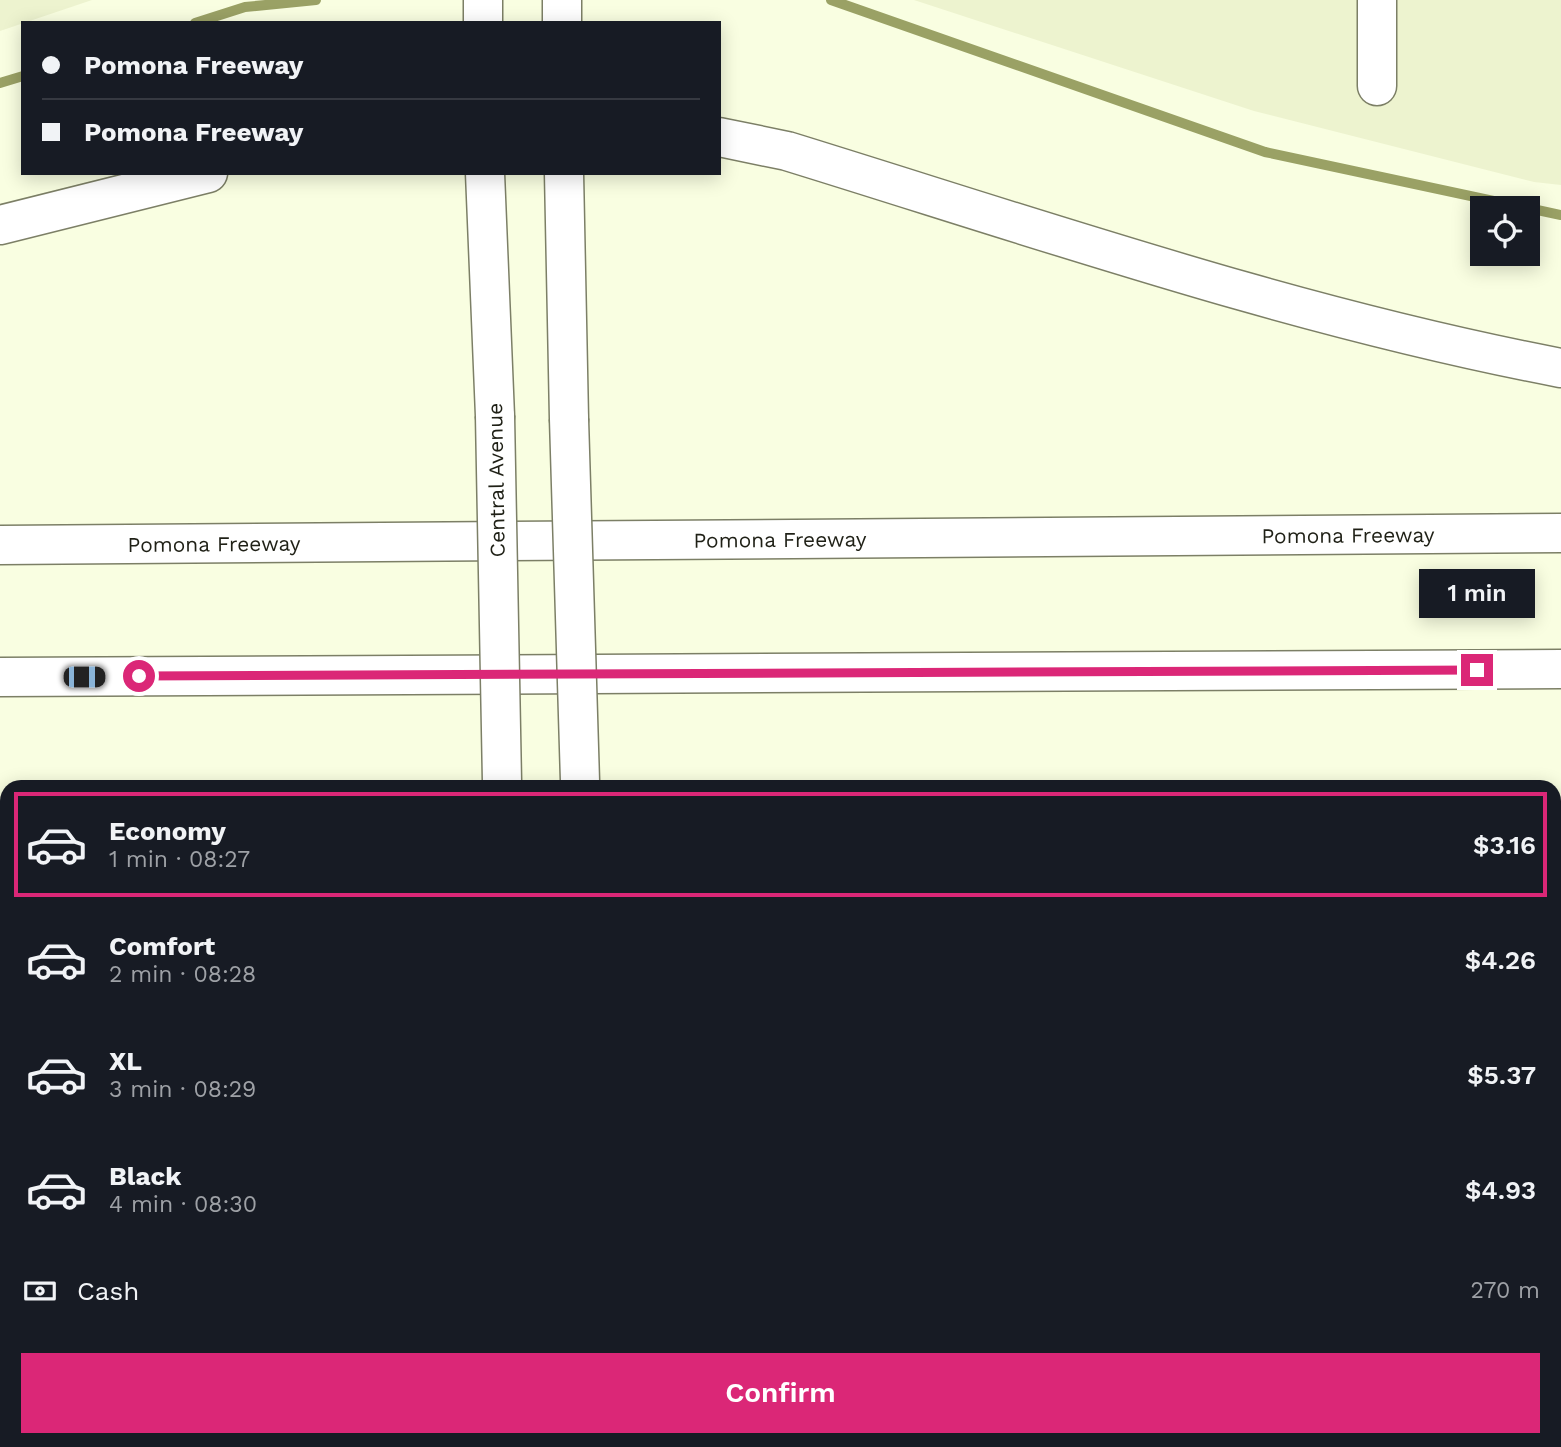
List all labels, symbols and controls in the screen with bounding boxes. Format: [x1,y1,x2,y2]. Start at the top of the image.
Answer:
text: Pomona Freeway [84,50,303,80]
text: Pomona Freeway [84,117,303,147]
map controls [1470,196,1540,266]
button: locate [1470,196,1540,266]
street label: Central Avenue [482,402,510,558]
street label: Pomona Freeway [1261,521,1435,548]
street label: Pomona Freeway [693,526,867,552]
street label: Pomona Freeway [127,530,301,557]
callout: 1 min [1419,568,1535,618]
text: 1 min [1447,580,1507,607]
route end [1461,654,1493,686]
route start [123,660,155,692]
car [64,667,106,688]
icon: car [25,813,88,876]
text: Economy [109,816,226,846]
text: $3.16 [1473,830,1536,860]
text: 1 min · 08:27 [109,846,250,873]
icon: car [25,928,88,991]
text: Comfort [109,931,215,961]
text: $4.26 [1465,945,1536,975]
text: 2 min · 08:28 [109,961,256,988]
icon: car [25,1043,88,1106]
text: XL [109,1046,142,1076]
text: $5.37 [1467,1060,1536,1090]
text: 3 min · 08:29 [109,1076,256,1103]
icon: car [25,1158,88,1221]
text: Black [109,1161,181,1191]
text: $4.93 [1465,1175,1536,1205]
text: 4 min · 08:30 [109,1191,257,1218]
icon: cash [21,1272,59,1310]
text: Cash [77,1276,139,1306]
text: 270 m [1471,1277,1540,1304]
button: Confirm [21,1353,1540,1433]

